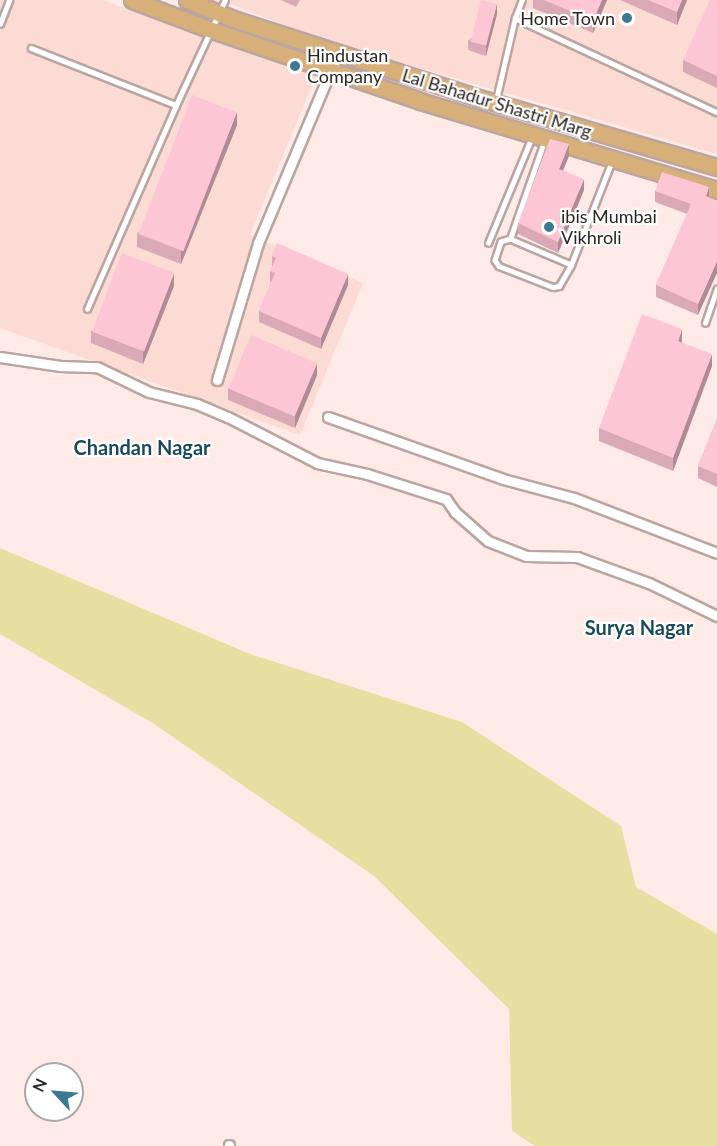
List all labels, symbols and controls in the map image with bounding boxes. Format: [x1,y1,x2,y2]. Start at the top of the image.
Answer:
place label: Home Town [520,7,615,29]
marker: Home Town [620,11,634,25]
place label: Hindustan Company [307,45,388,88]
marker: Hindustan Company [288,59,302,73]
street label: Lal Bahadur Shastri Marg [400,64,594,142]
place label: ibis Mumbai Vikhroli [561,206,657,248]
marker: ibis Mumbai Vikhroli [542,220,556,234]
district label: Chandan Nagar [73,435,211,459]
district label: Surya Nagar [585,615,693,639]
north arrow [24,1062,84,1122]
text: N [28,1075,50,1094]

